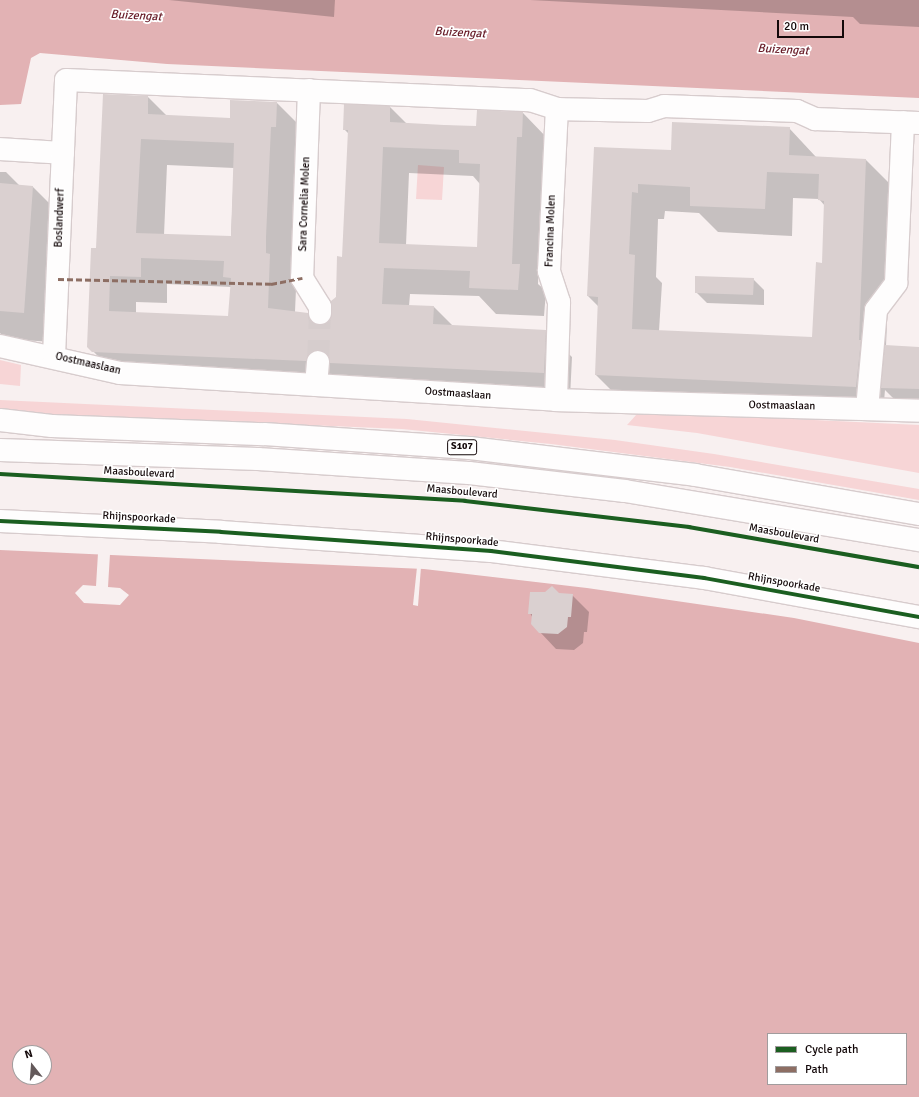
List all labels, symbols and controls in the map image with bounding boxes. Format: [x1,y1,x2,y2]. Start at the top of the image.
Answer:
water label: Buizengat [110,7,162,25]
scale bar [779,12,846,38]
text: 20 m [784,19,809,34]
water label: Buizengat [434,24,486,42]
water label: Buizengat [757,41,809,59]
street label: Sara Cornelia Molen [297,156,313,252]
street label: Boslandwerf [52,188,68,248]
street label: Francina Molen [543,195,559,267]
street label: Oostmaaslaan [54,350,122,378]
street label: Oostmaaslaan [424,385,492,403]
street label: Oostmaaslaan [749,399,815,413]
road number: S107 [447,439,477,455]
street label: Maasboulevard [103,465,175,481]
street label: Maasboulevard [426,482,498,502]
street label: Rhijnspoorkade [102,509,176,527]
street label: Maasboulevard [748,521,820,547]
street label: Rhijnspoorkade [425,530,499,550]
street label: Rhijnspoorkade [747,570,821,596]
legend [767,1033,907,1085]
text: Cycle path [805,1042,858,1057]
north arrow [12,1045,52,1085]
text: N [23,1047,34,1061]
text: Path [805,1062,828,1077]

